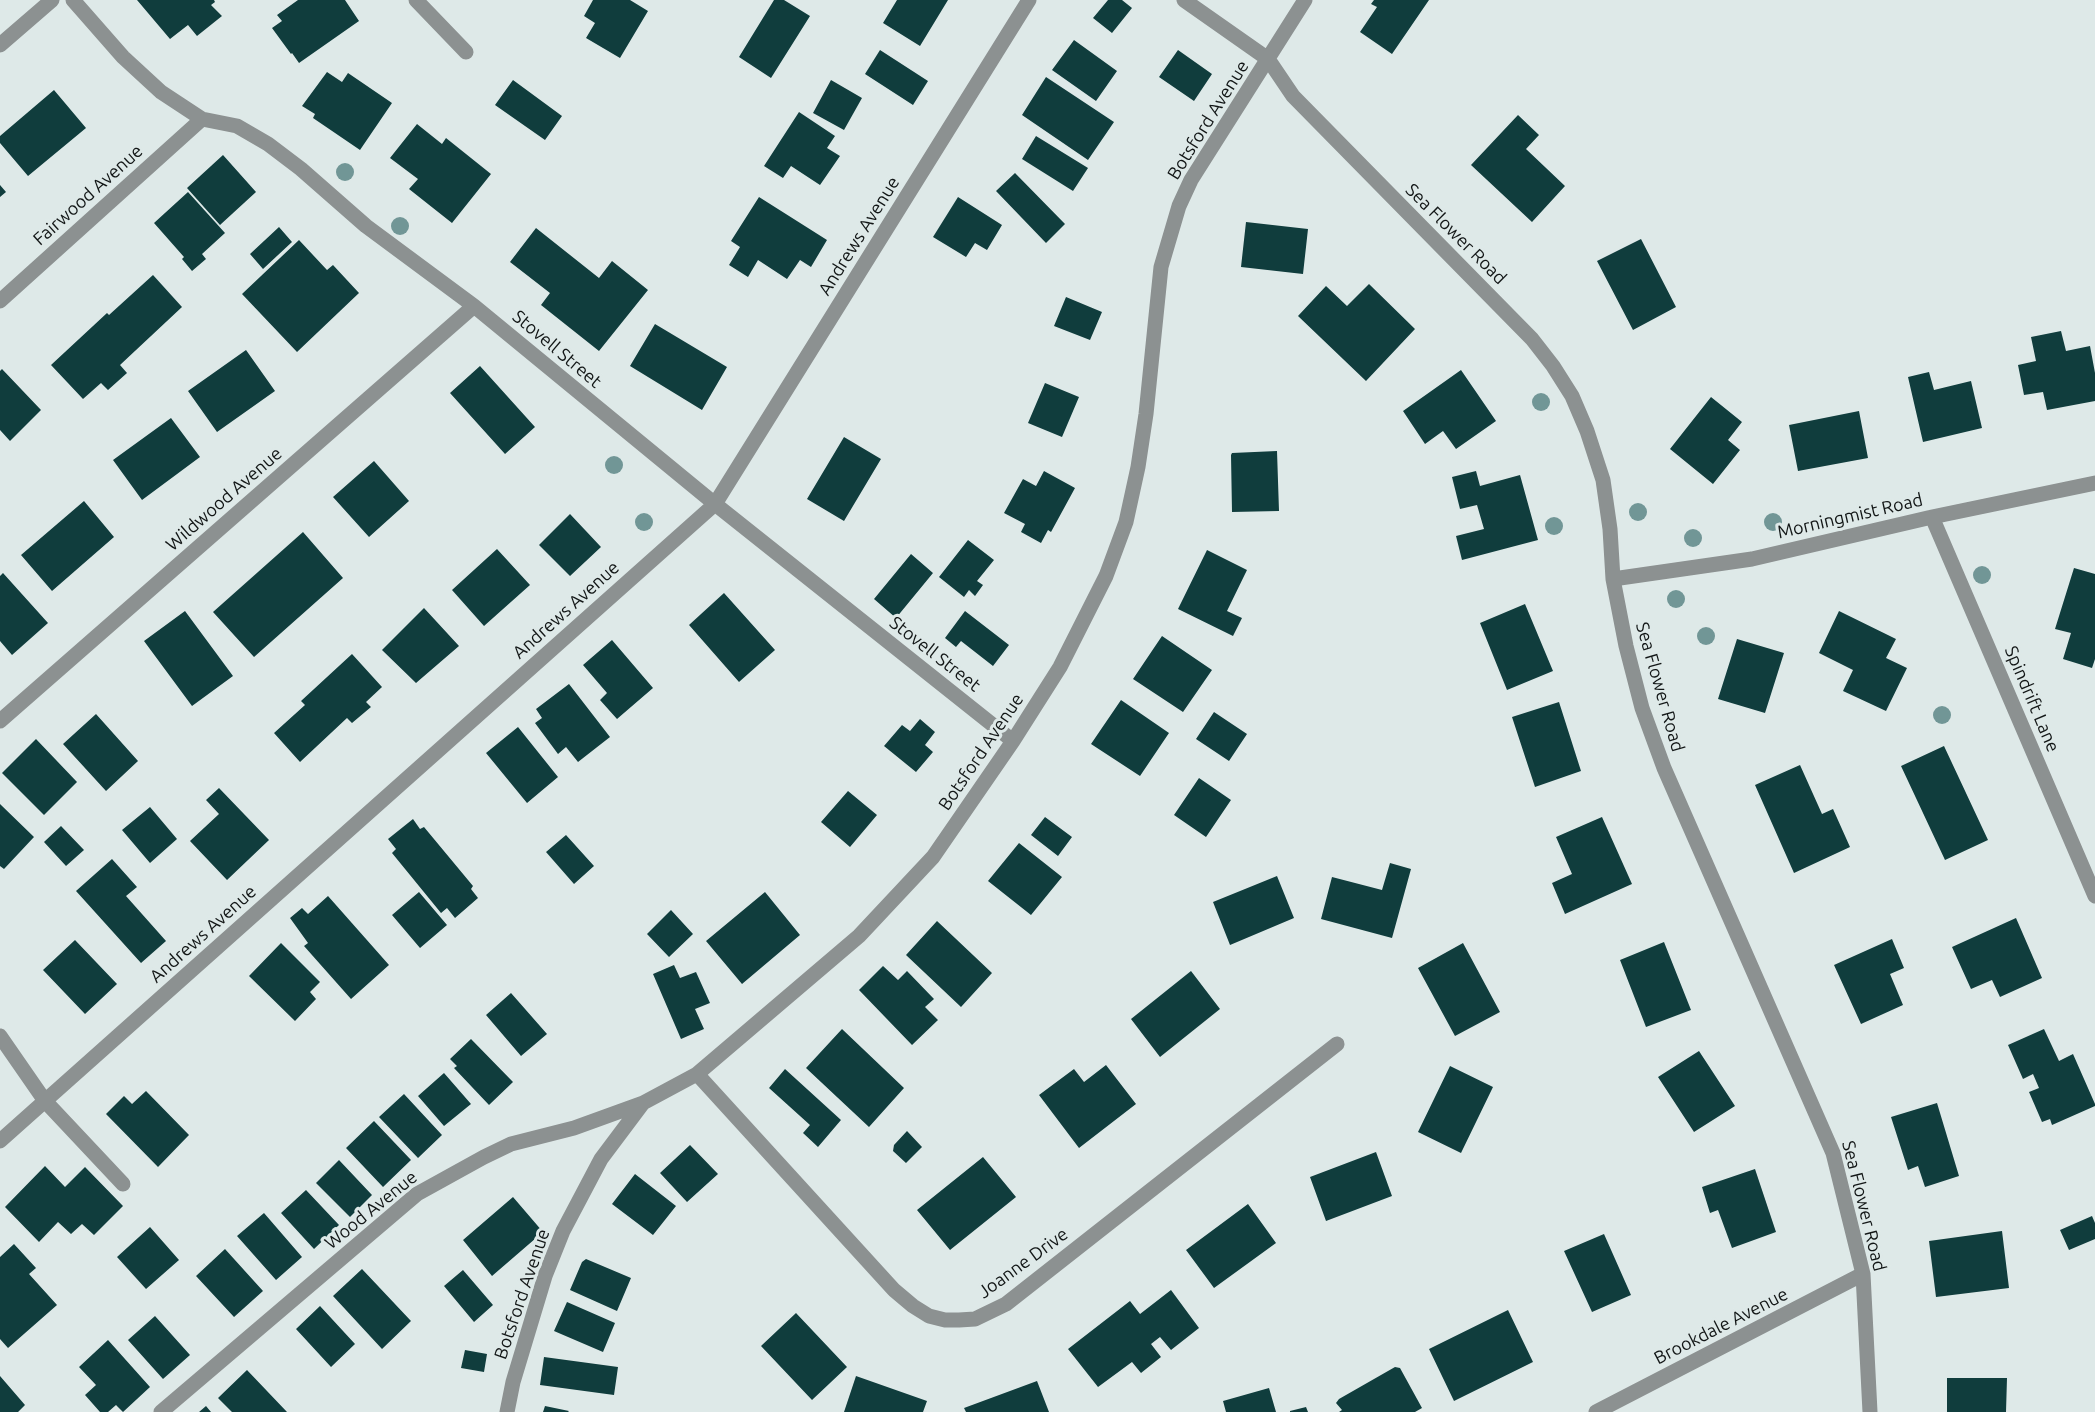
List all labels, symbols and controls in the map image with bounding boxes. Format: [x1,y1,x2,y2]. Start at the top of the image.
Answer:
street label: Botsford Avenue [1163,56,1253,184]
street label: Fairwood Avenue [29,140,147,250]
street label: Andrews Avenue [814,173,904,299]
street label: Sea Flower Road [1401,179,1511,289]
street label: Stovell Street [508,306,606,392]
street label: Wildwood Avenue [161,443,287,555]
street label: Morningmist Road [1775,489,1925,543]
street label: Andrews Avenue [508,557,624,663]
street label: Stovell Street [885,612,985,696]
street label: Sea Flower Road [1631,620,1689,754]
street label: Spindrift Lane [2000,643,2064,755]
street label: Botsford Avenue [934,689,1028,815]
street label: Andrews Avenue [145,881,261,987]
street label: Sea Flower Road [1837,1138,1891,1274]
street label: Wood Avenue [320,1166,422,1254]
street label: Joanne Drive [974,1223,1072,1303]
street label: Botsford Avenue [490,1226,554,1362]
street label: Brookdale Avenue [1650,1283,1792,1369]

